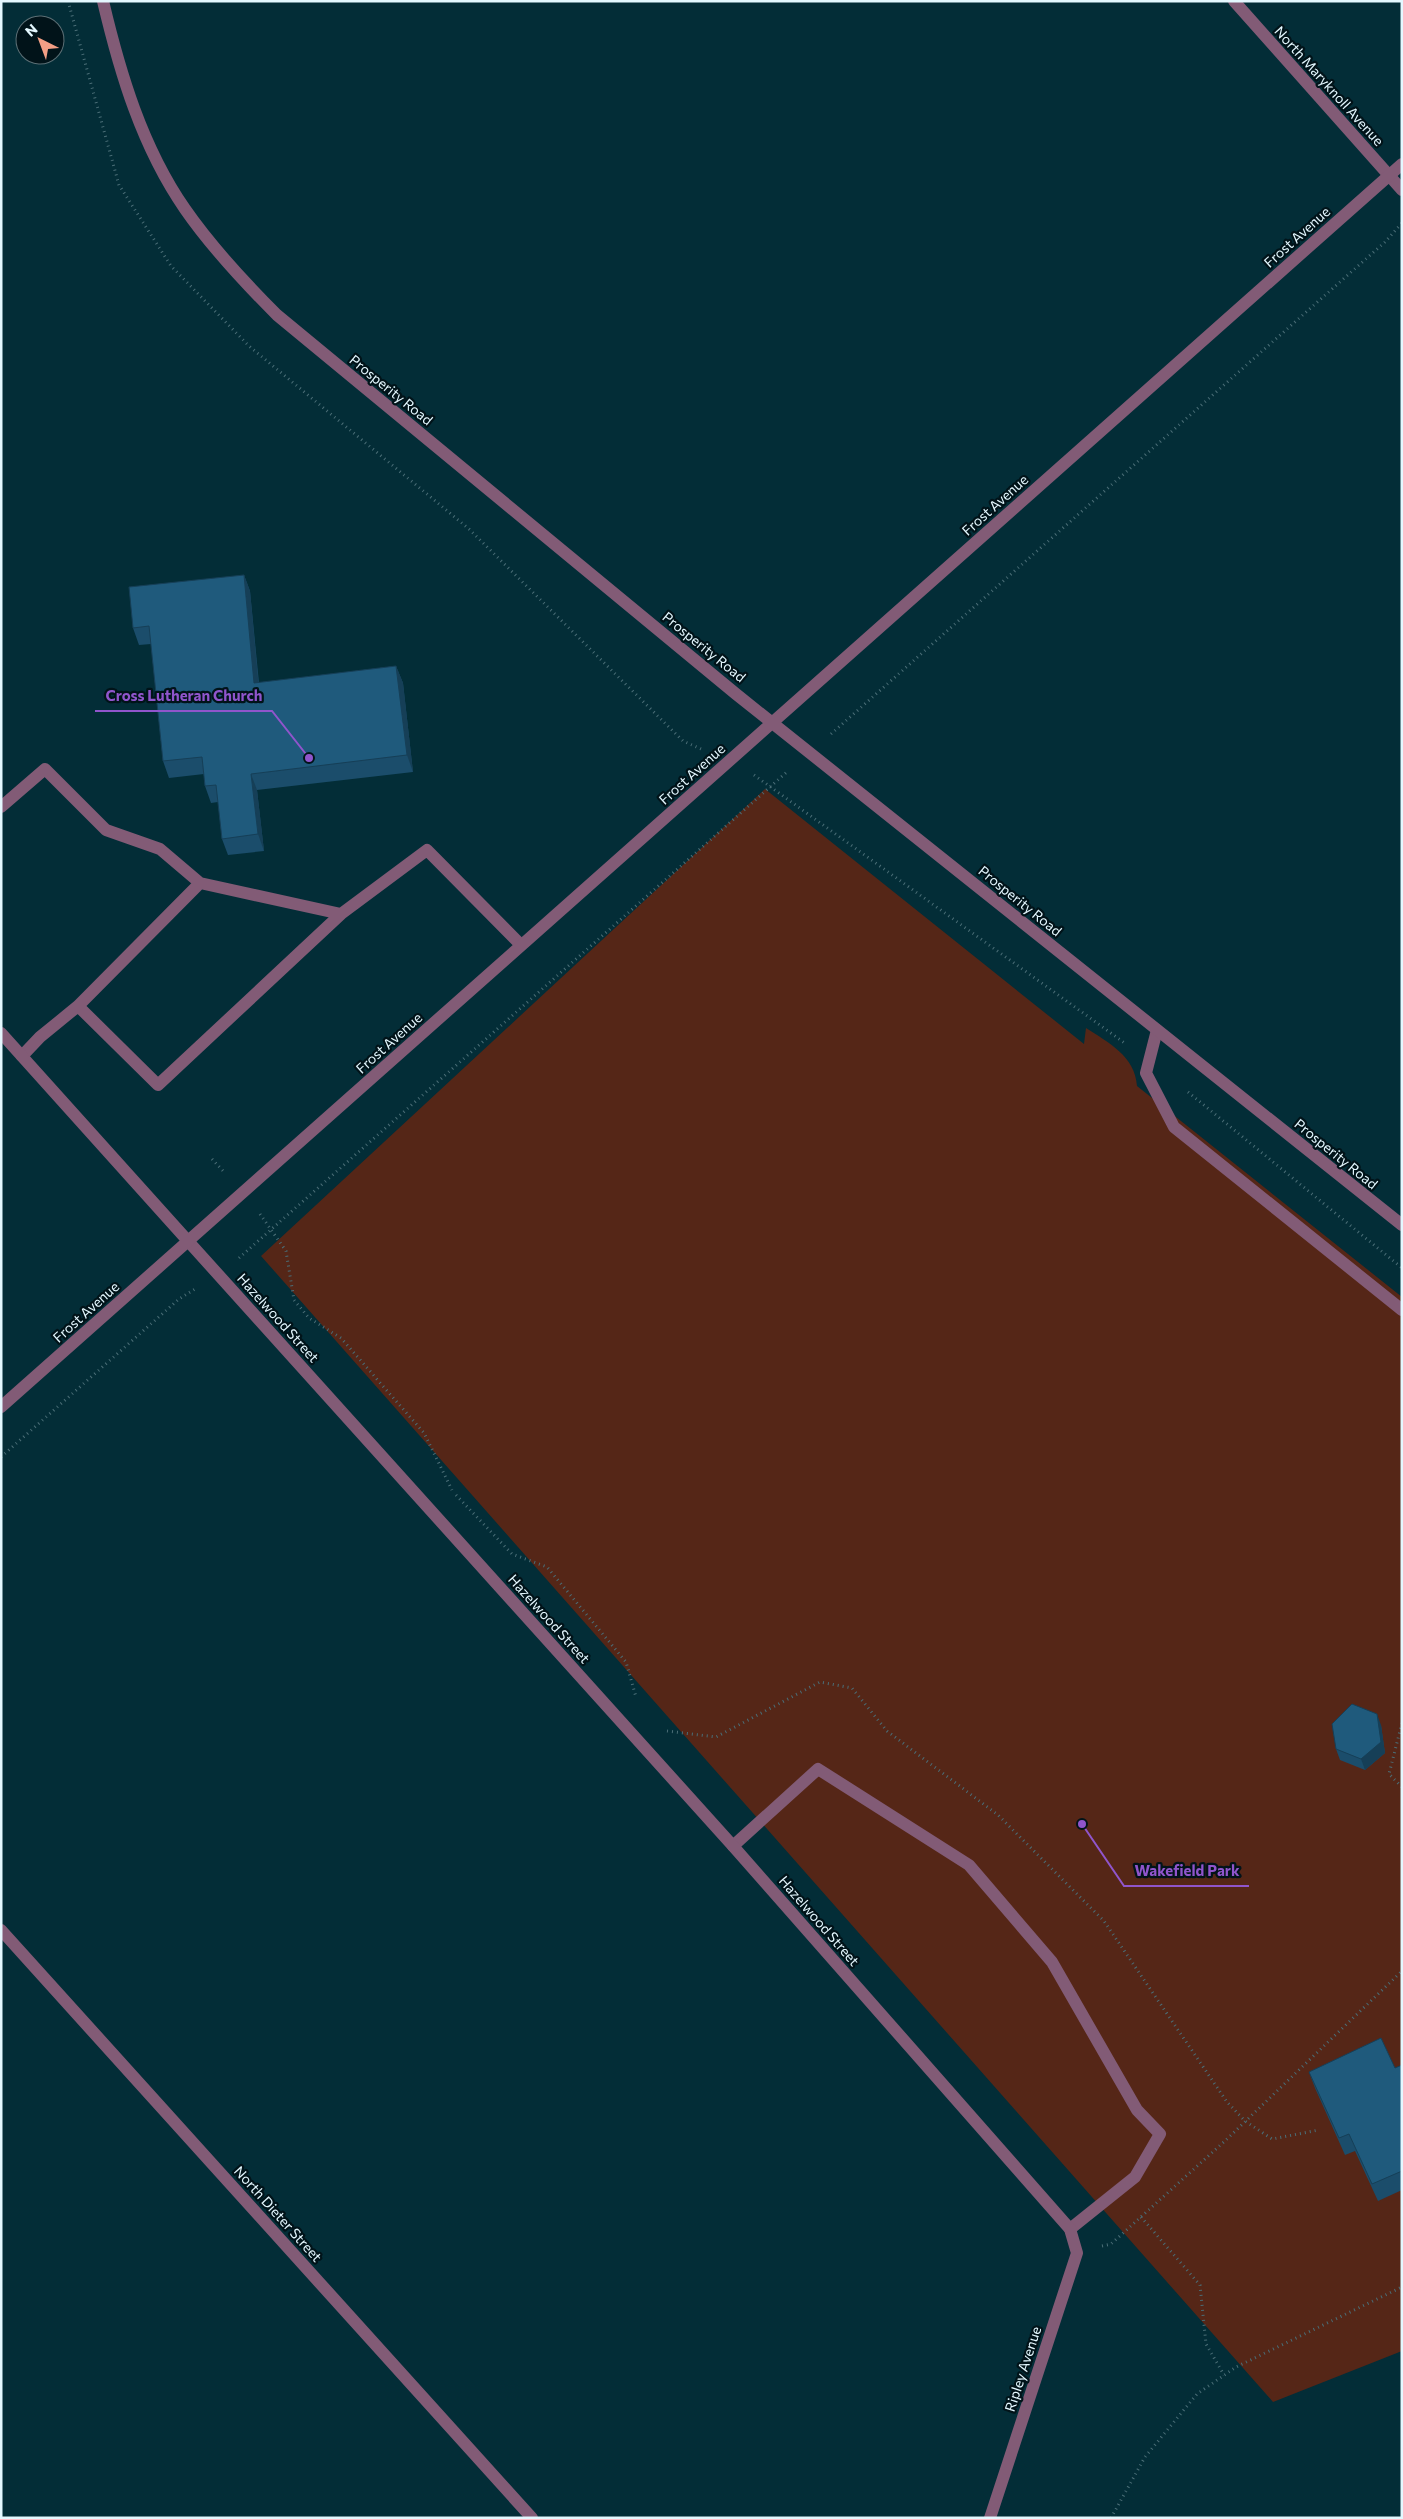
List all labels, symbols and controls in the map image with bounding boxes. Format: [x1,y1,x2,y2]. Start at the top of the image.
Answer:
north arrow [15,15,65,65]
text: N [21,20,41,40]
street label: North Maryknoll Avenue [1271,22,1387,149]
street label: Frost Avenue [1260,203,1333,271]
street label: Prosperity Road [346,351,436,428]
street label: Frost Avenue [958,471,1031,539]
street label: Prosperity Road [659,608,749,685]
callout: Cross Lutheran Church [95,681,272,711]
text: Cross Lutheran Church [106,686,262,704]
street label: Frost Avenue [655,740,728,808]
street label: Prosperity Road [975,862,1065,939]
street label: Frost Avenue [352,1009,425,1077]
street label: Prosperity Road [1291,1115,1381,1192]
street label: Hazelwood Street [234,1270,323,1366]
street label: Frost Avenue [49,1278,122,1346]
street label: Hazelwood Street [505,1571,594,1667]
callout: Wakefield Park [1124,1856,1249,1886]
text: Wakefield Park [1134,1861,1240,1879]
street label: Hazelwood Street [776,1872,863,1969]
street label: North Dieter Street [231,2162,326,2265]
street label: Ripley Avenue [1001,2324,1044,2414]

